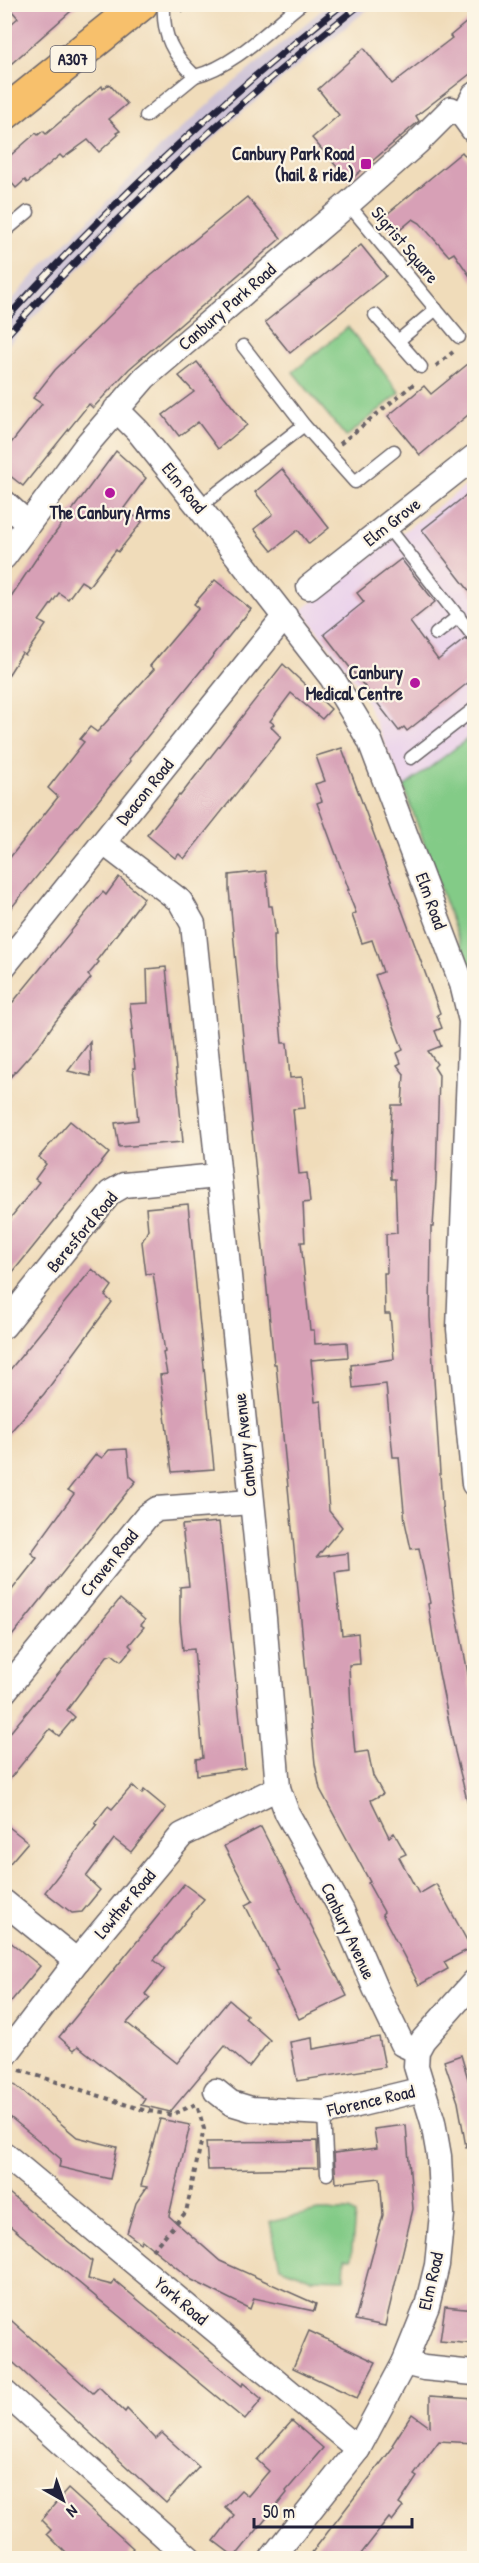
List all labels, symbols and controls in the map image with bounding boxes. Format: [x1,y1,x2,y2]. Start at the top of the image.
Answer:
road number: A307 [50,46,96,72]
place label: Canbury Park Road (hail & ride) [232,141,354,187]
marker: Canbury Park Road (hail & ride) [359,157,373,171]
street label: Sigrist Square [366,201,445,289]
street label: Canbury Park Road [172,257,281,356]
street label: Elm Road [156,457,213,518]
marker: The Canbury Arms [103,486,117,500]
street label: Elm Grove [358,491,426,552]
place label: The Canbury Arms [49,500,170,526]
place label: Canbury Medical Centre [306,660,404,706]
marker: Canbury Medical Centre [408,676,422,690]
street label: Deacon Road [110,753,179,830]
street label: Elm Road [410,869,453,933]
street label: Beresford Road [40,1186,123,1277]
street label: Canbury Avenue [227,1392,262,1498]
street label: Craven Road [74,1524,143,1602]
street label: Lowther Road [88,1864,161,1944]
street label: Canbury Avenue [315,1878,382,1983]
street label: Florence Road [324,2078,417,2123]
street label: Elm Road [412,2250,449,2312]
street label: York Road [149,2271,214,2331]
north arrow [33,2470,93,2530]
scale bar [254,2491,412,2529]
text: 50 m [263,2499,295,2524]
text: N [62,2500,83,2523]

